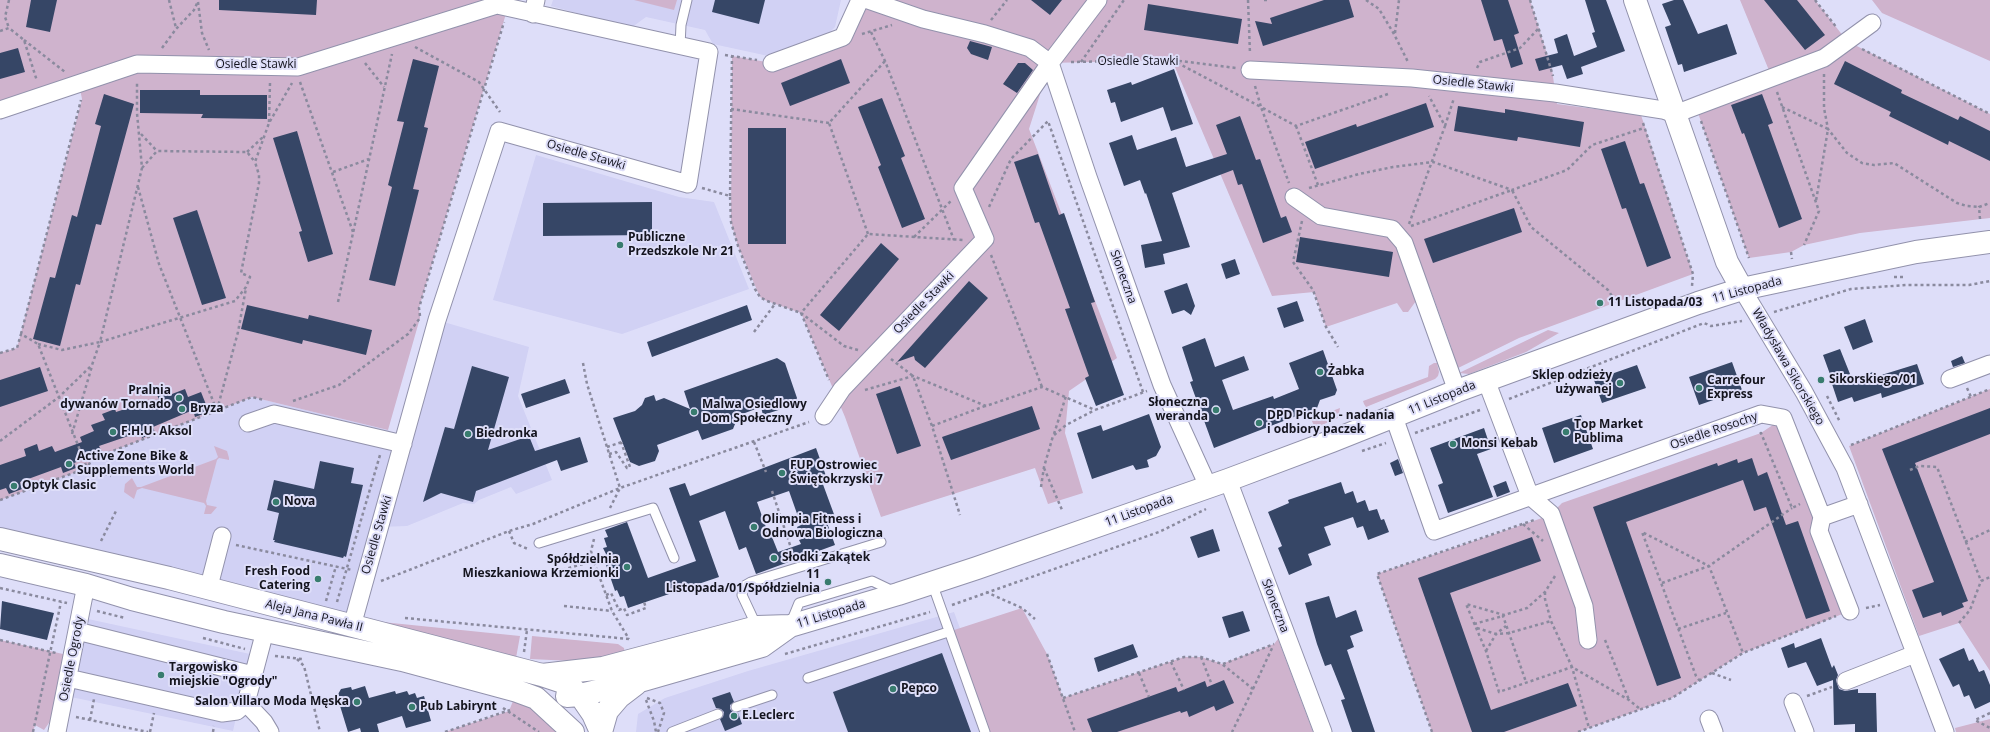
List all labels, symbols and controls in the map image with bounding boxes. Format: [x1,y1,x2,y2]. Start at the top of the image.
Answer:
street label: Osiedle Stawki [1097,55,1179,69]
street label: Osiedle Stawki [215,58,297,72]
street label: Osiedle Stawki [1432,73,1514,95]
street label: Osiedle Stawki [545,137,627,173]
place label: Publiczne Przedszkole Nr 21 [628,231,734,259]
marker: Publiczne Przedszkole Nr 21 [615,240,625,250]
street label: Słoneczna [1107,248,1139,306]
street label: Osiedle Stawki [891,269,957,337]
street label: 11 Listopada [1711,274,1783,306]
place label: 11 Listopada/03 [1608,296,1702,310]
marker: 11 Listopada/03 [1595,298,1605,308]
street label: Władysława Sikorskiego [1749,306,1827,428]
place label: Żabka [1328,365,1364,379]
marker: Żabka [1315,367,1325,377]
place label: Sklep odzieży używanej [1532,369,1612,397]
place label: Sikorskiego/01 [1829,373,1917,387]
place label: Carrefour Express [1707,374,1765,402]
marker: Sikorskiego/01 [1816,375,1826,385]
street label: 11 Listopada [1406,378,1478,418]
marker: Sklep odzieży używanej [1615,378,1625,388]
marker: Carrefour Express [1694,383,1704,393]
place label: Pralnia dywanów Tornado [60,384,171,412]
marker: Pralnia dywanów Tornado [174,393,184,403]
place label: Słoneczna weranda [1148,396,1208,424]
place label: Malwa Osiedlowy Dom Społeczny [702,398,807,426]
place label: Bryza [190,402,223,416]
marker: Bryza [177,404,187,414]
marker: Słoneczna weranda [1211,405,1221,415]
marker: Malwa Osiedlowy Dom Społeczny [689,407,699,417]
place label: DPD Pickup - nadania i odbiory paczek [1267,409,1395,437]
street label: Osiedle Rosochy [1668,409,1760,453]
marker: DPD Pickup - nadania i odbiory paczek [1254,418,1264,428]
place label: Top Market Publima [1574,418,1643,446]
place label: F.H.U. Aksol [121,425,192,439]
marker: F.H.U. Aksol [108,427,118,437]
place label: Biedronka [476,427,538,441]
marker: Top Market Publima [1561,427,1571,437]
marker: Biedronka [463,429,473,439]
place label: Monsi Kebab [1461,437,1538,451]
marker: Monsi Kebab [1448,439,1458,449]
place label: Active Zone Bike & Supplements World [77,450,194,478]
marker: Active Zone Bike & Supplements World [64,459,74,469]
place label: FUP Ostrowiec Świętokrzyski 7 [790,459,883,487]
marker: FUP Ostrowiec Świętokrzyski 7 [777,468,787,478]
place label: Optyk Clasic [22,479,96,493]
marker: Optyk Clasic [9,481,19,491]
street label: 11 Listopada [1103,492,1175,530]
street label: Osiedle Stawki [359,494,395,576]
place label: Nova [284,495,315,509]
marker: Nova [271,497,281,507]
place label: Olimpia Fitness i Odnowa Biologiczna [762,513,883,541]
marker: Olimpia Fitness i Odnowa Biologiczna [749,522,759,532]
place label: Słodki Zakątek [782,551,870,565]
place label: Spółdzielnia Mieszkaniowa Krzemionki [463,553,619,581]
marker: Słodki Zakątek [769,553,779,563]
marker: Spółdzielnia Mieszkaniowa Krzemionki [622,562,632,572]
place label: Fresh Food Catering [245,565,310,593]
place label: 11 Listopada/01/Spółdzielnia [666,568,820,596]
marker: Fresh Food Catering [313,574,323,584]
marker: 11 Listopada/01/Spółdzielnia [823,577,833,587]
street label: Słoneczna [1258,577,1292,635]
street label: Aleja Jana Pawła II [264,597,364,635]
street label: 11 Listopada [795,597,867,631]
street label: Osiedle Ogrody [57,615,87,703]
place label: Targowisko miejskie "Ogrody" [169,661,277,689]
marker: Targowisko miejskie "Ogrody" [156,670,166,680]
place label: Pepco [901,682,937,696]
marker: Pepco [888,684,898,694]
place label: Salon Villaro Moda Męska [195,695,349,709]
marker: Salon Villaro Moda Męska [352,697,362,707]
place label: Pub Labirynt [420,700,497,714]
marker: Pub Labirynt [407,702,417,712]
place label: E.Leclerc [742,709,795,723]
marker: E.Leclerc [729,711,739,721]

